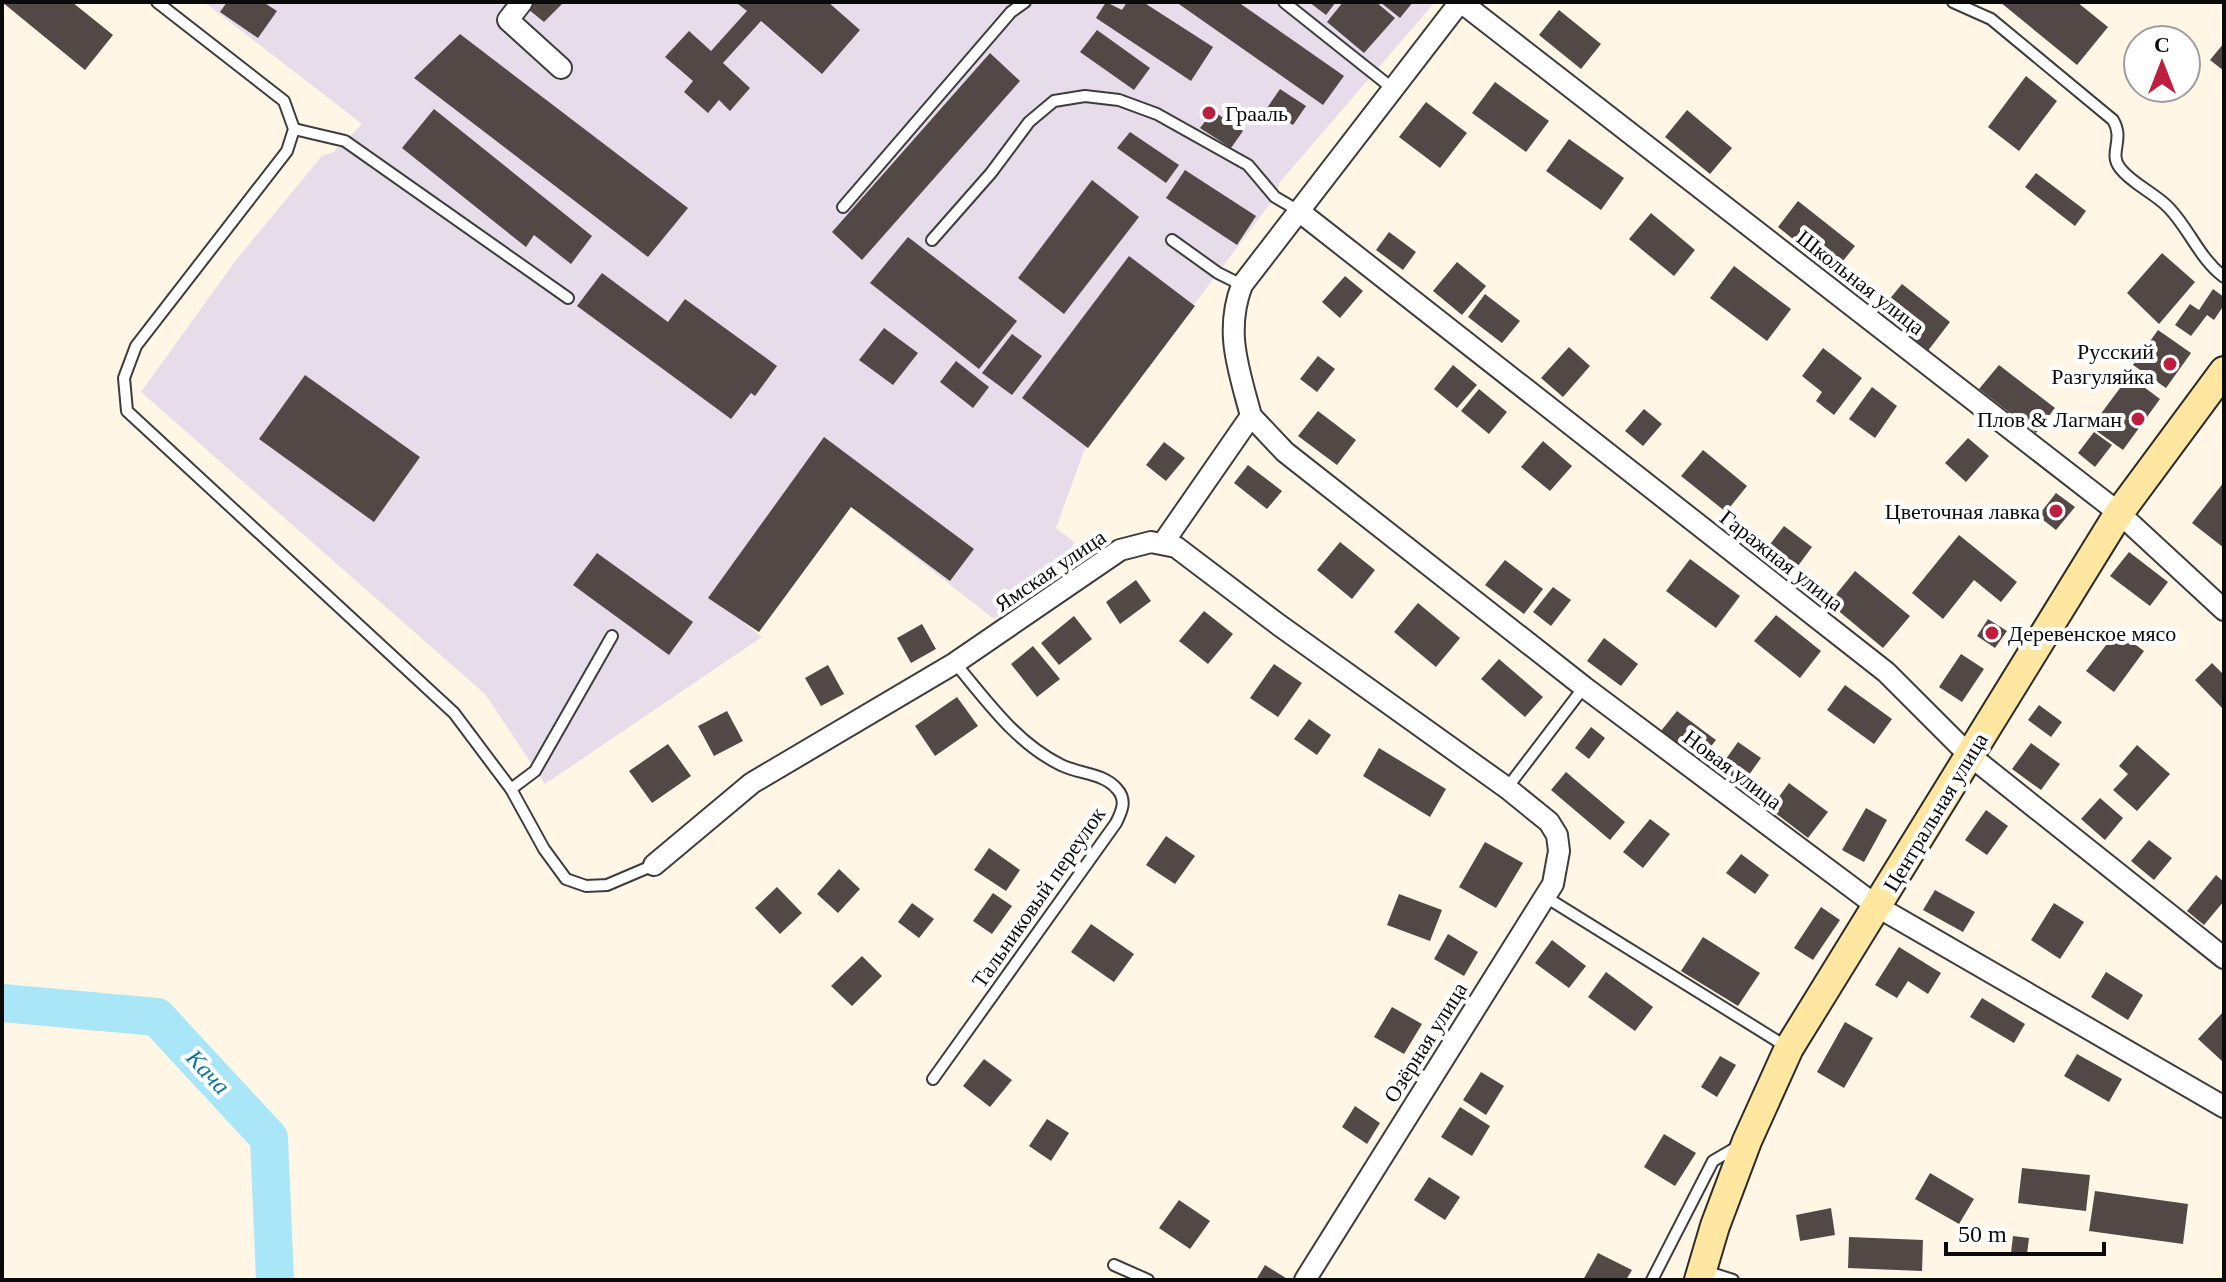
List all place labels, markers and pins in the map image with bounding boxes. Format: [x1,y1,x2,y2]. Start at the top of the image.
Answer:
place label: Грааль [1225,101,1288,126]
marker: Грааль [1200,104,1218,122]
place label: Русский Разгуляйка [2051,339,2154,389]
marker: Русский Разгуляйка [2161,355,2179,373]
place label: Плов & Лагман [1977,407,2122,432]
marker: Плов & Лагман [2129,410,2147,428]
place label: Цветочная лавка [1885,499,2040,524]
marker: Цветочная лавка [2047,502,2065,520]
place label: Деревенское мясо [2008,621,2176,646]
marker: Деревенское мясо [1983,624,2001,642]

